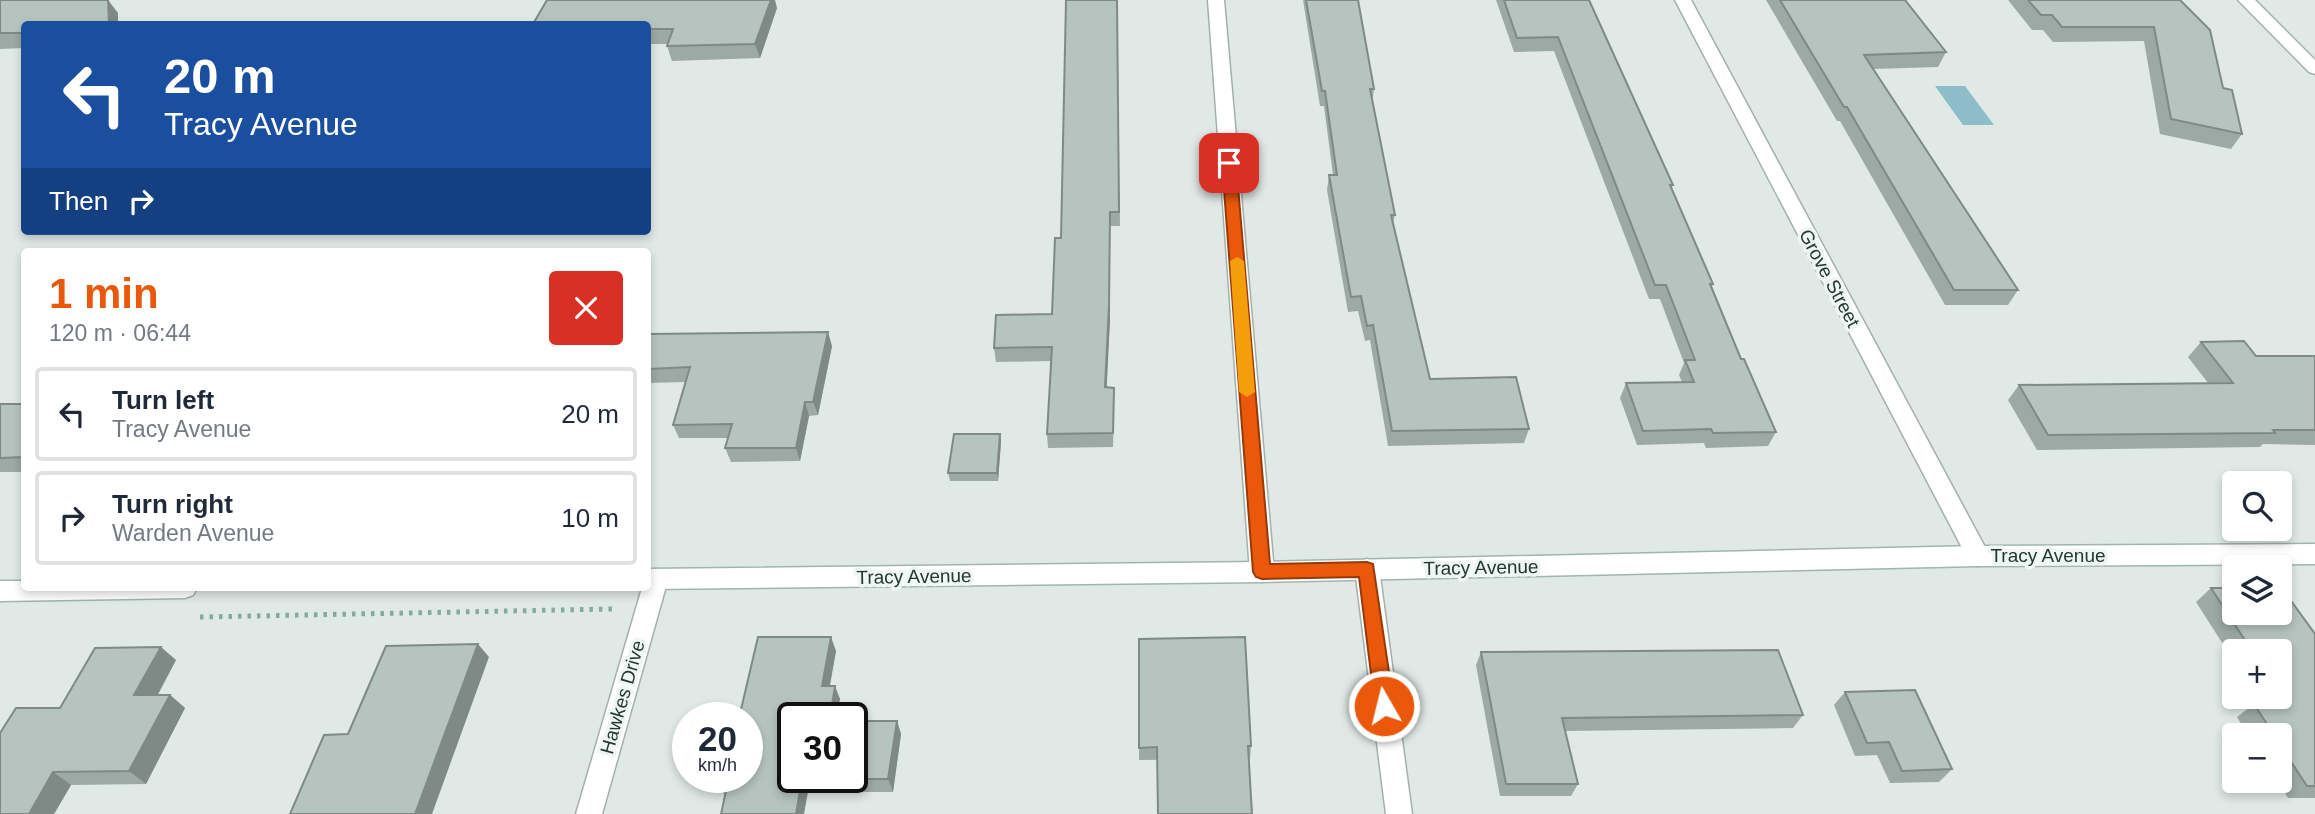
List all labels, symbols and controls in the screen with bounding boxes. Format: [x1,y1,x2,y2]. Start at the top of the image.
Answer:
icon: left [49,49,140,140]
text: 20 m [164,49,276,103]
text: Tracy Avenue [164,106,358,142]
pin [1199,133,1259,193]
icon: arrive [1210,144,1248,182]
icon: right [122,182,160,220]
text: Then [49,186,108,216]
street label: Grove Street [1795,226,1864,331]
text: 1 min [49,270,159,317]
button: close [549,271,623,345]
text: 120 m · 06:44 [49,320,191,346]
text: Turn left [112,385,214,415]
icon: left [53,395,91,433]
text: 20 m [561,399,619,429]
text: Tracy Avenue [112,416,251,442]
map controls [2222,471,2292,793]
button: search [2222,471,2292,541]
text: Turn right [112,489,233,519]
icon: right [53,499,91,537]
text: 10 m [561,503,619,533]
text: Warden Avenue [112,520,274,546]
street label: Tracy Avenue [1990,545,2106,566]
button: layers [2222,555,2292,625]
street label: Tracy Avenue [1423,556,1539,579]
street label: Tracy Avenue [856,565,972,588]
street label: Hawkes Drive [596,638,649,756]
button: + [2222,639,2292,709]
position arrow [1347,669,1421,743]
speed limit sign: 30 [777,702,868,793]
text: 20 [698,719,737,758]
button: − [2222,723,2292,793]
text: km/h [698,755,737,775]

